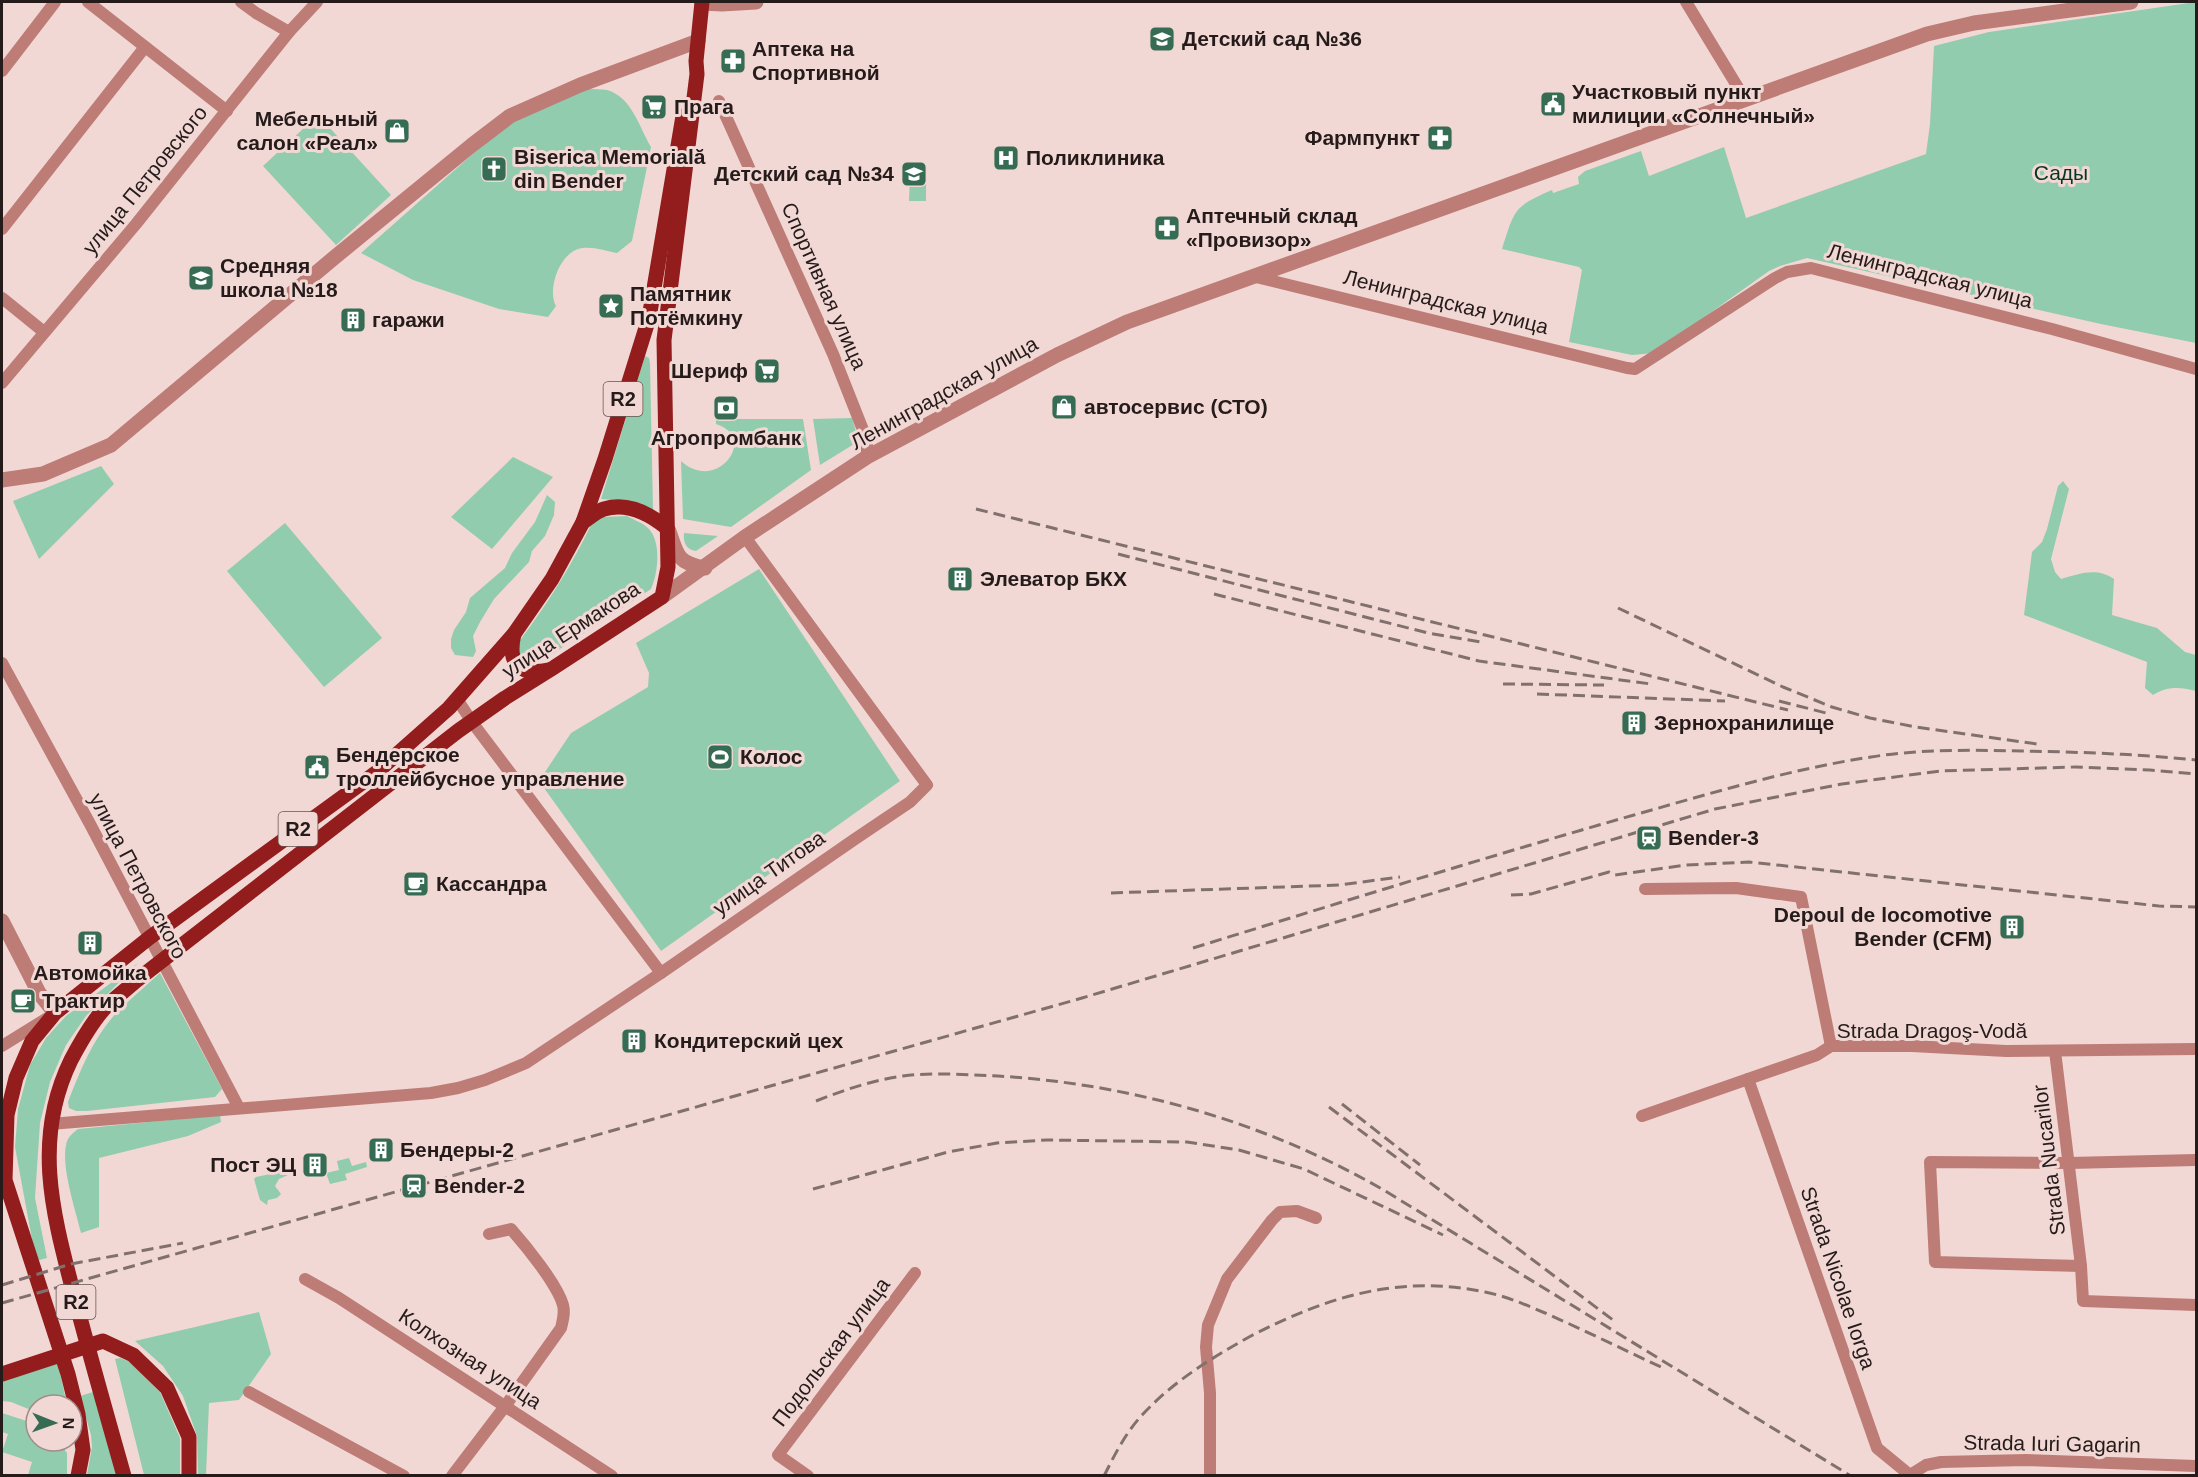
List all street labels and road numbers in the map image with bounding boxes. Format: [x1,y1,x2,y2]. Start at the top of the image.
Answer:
street label: улица Петровского [78,101,211,258]
street label: Спортивная улица [777,199,872,373]
street label: Ленинградская улица [1825,239,2035,312]
street label: Ленинградская улица [1341,265,1551,338]
street label: Ленинградская улица [846,331,1042,454]
road number: R2 [604,382,642,416]
street label: улица Ермакова [498,576,644,683]
street label: улица Петровского [85,789,192,962]
road number: R2 [278,812,318,846]
street label: улица Титова [709,825,829,920]
street label: Strada Dragoş-Vodă [1837,1019,2027,1042]
street label: Strada Nucarilor [2028,1083,2069,1237]
street label: Strada Nicolae Iorga [1796,1184,1881,1372]
street label: Подольская улица [767,1273,894,1430]
road number: R2 [56,1285,96,1319]
street label: Колхозная улица [395,1304,546,1413]
street label: Strada Iuri Gagarin [1963,1430,2141,1457]

